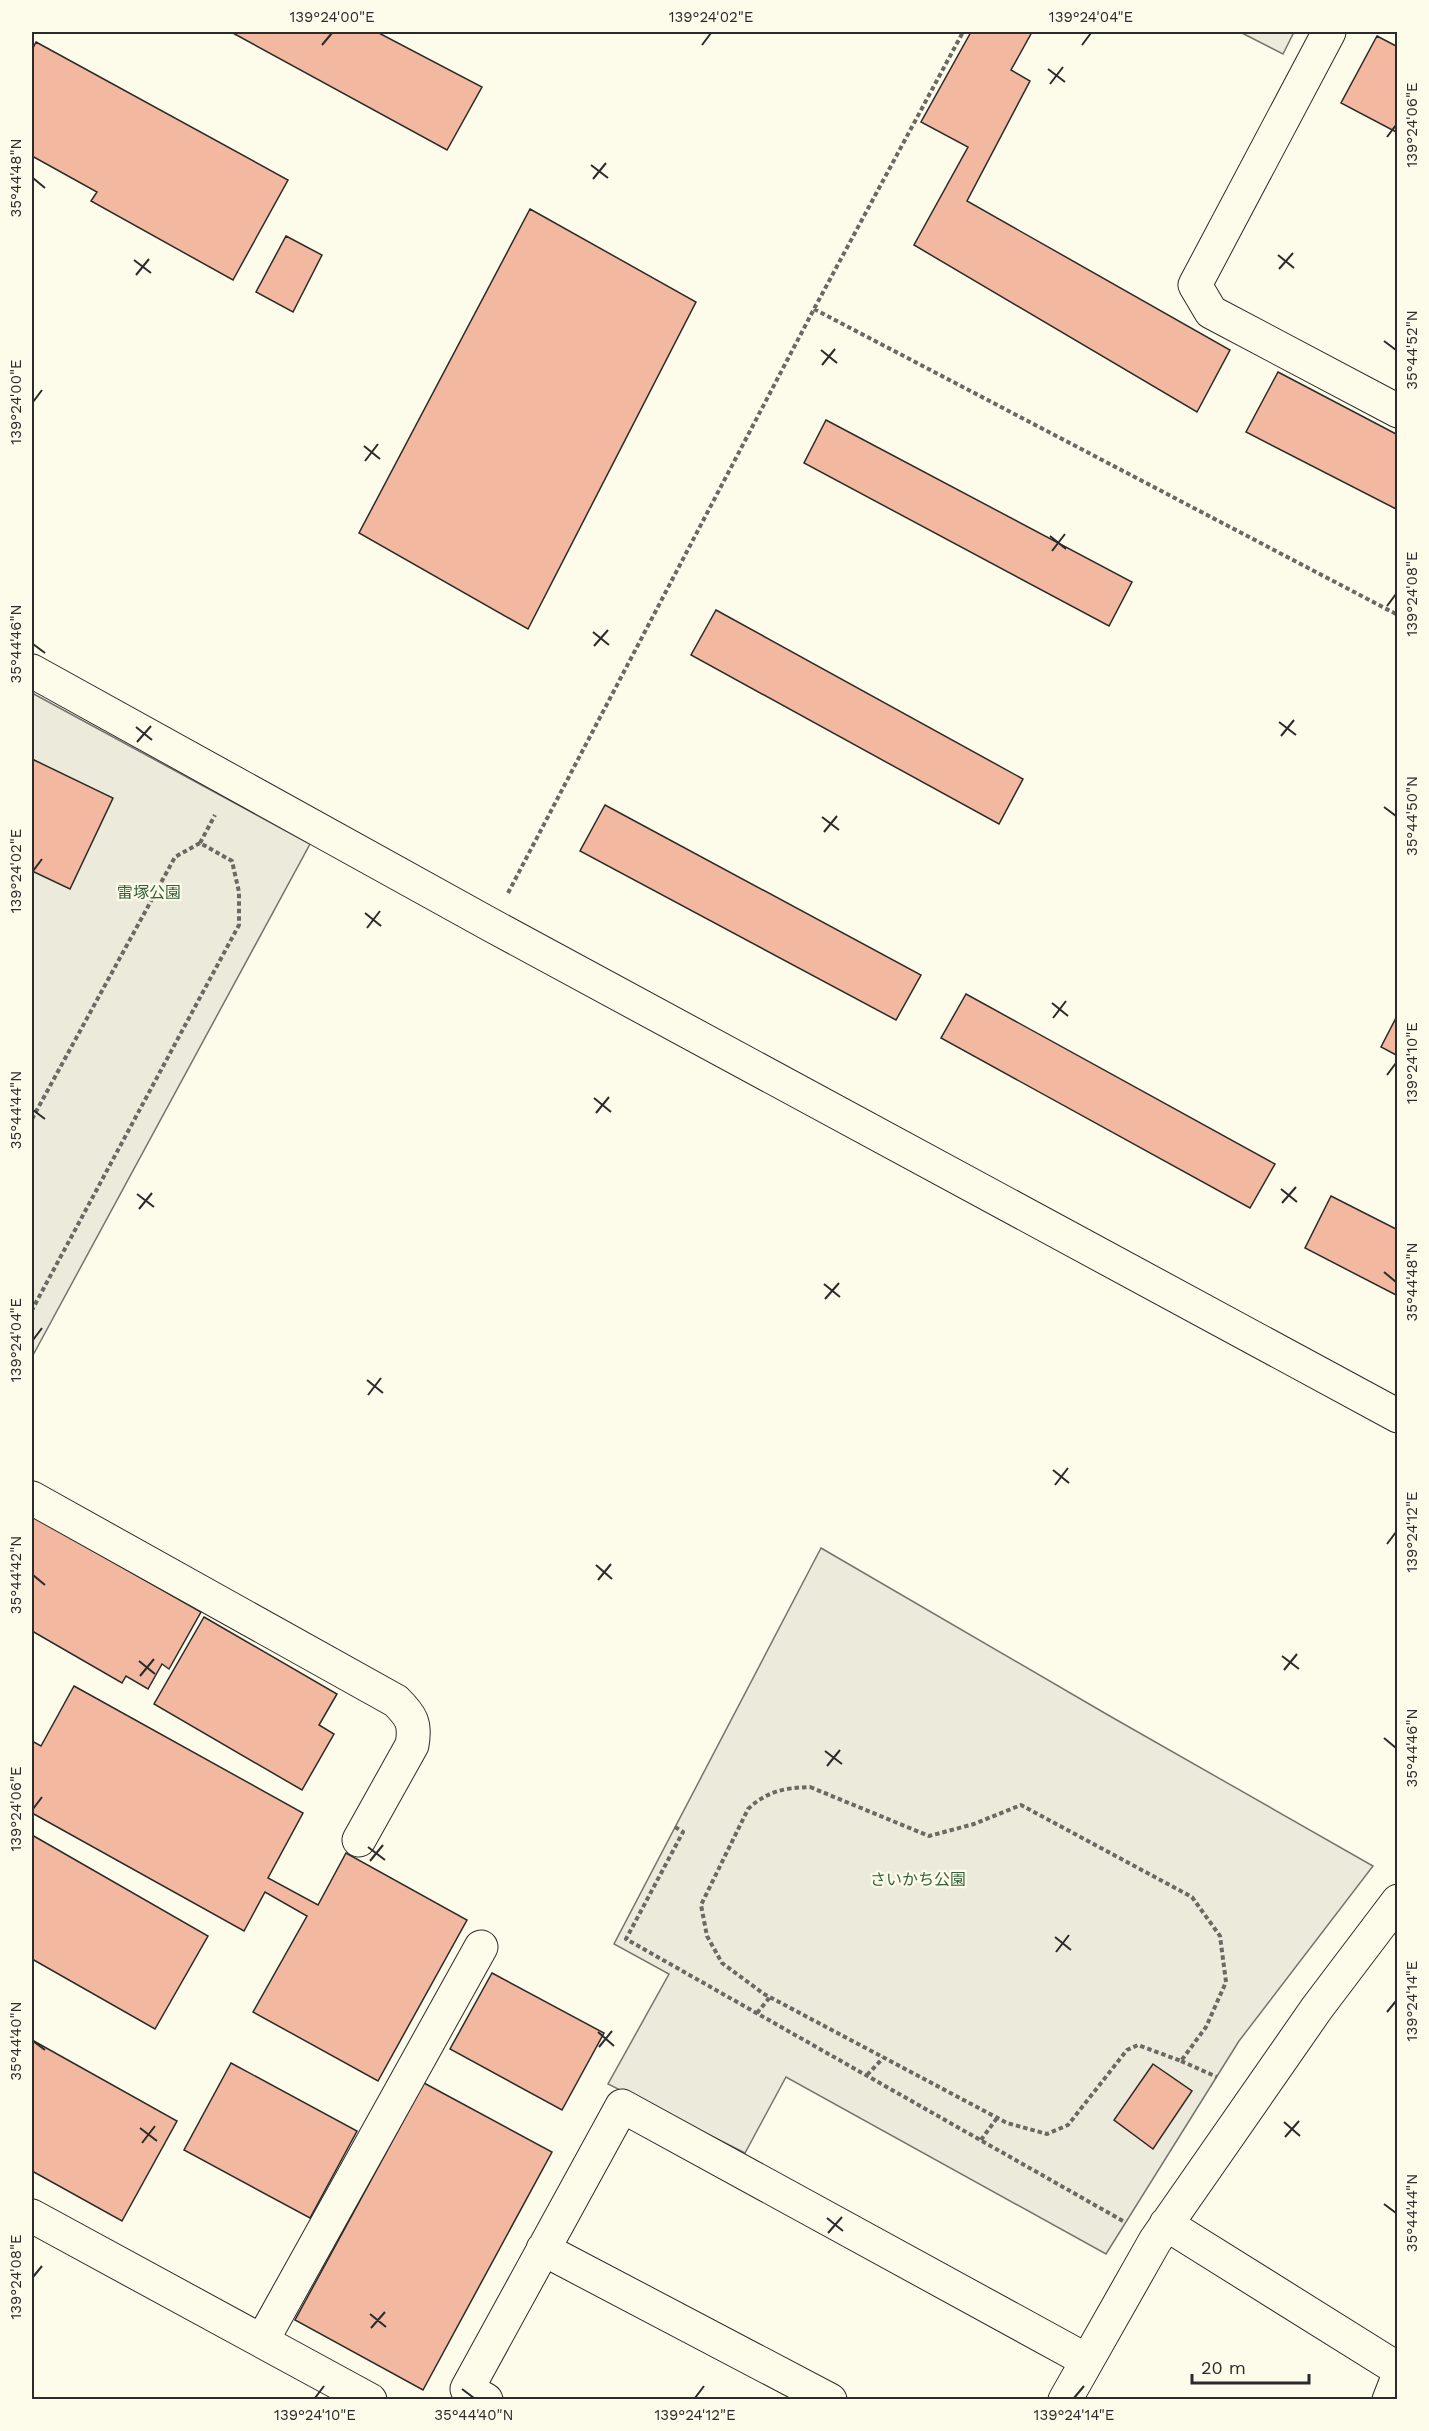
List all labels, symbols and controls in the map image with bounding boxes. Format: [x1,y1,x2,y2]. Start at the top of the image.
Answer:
text: 139°24'00"E [289,8,375,26]
text: 139°24'02"E [669,8,753,26]
text: 139°24'04"E [1049,8,1133,26]
text: 139°24'06"E [1403,82,1421,168]
text: 35°44'48"N [7,138,25,218]
text: 35°44'52"N [1403,310,1421,390]
text: 139°24'00"E [7,359,25,445]
text: 139°24'08"E [1403,551,1421,637]
text: 35°44'46"N [7,604,25,684]
text: 35°44'50"N [1403,776,1421,856]
text: 139°24'02"E [7,829,25,913]
park label: 雷塚公園 [117,883,181,902]
text: 139°24'10"E [1403,1022,1421,1104]
text: 35°44'44"N [7,1071,25,1149]
text: 35°44'48"N [1403,1242,1421,1322]
text: 139°24'04"E [7,1298,25,1382]
text: 139°24'12"E [1403,1491,1421,1573]
text: 35°44'42"N [7,1536,25,1614]
text: 35°44'46"N [1403,1708,1421,1788]
text: 139°24'06"E [7,1766,25,1852]
park label: さいかち公園 [870,1870,966,1889]
text: 139°24'14"E [1403,1961,1421,2041]
text: 35°44'40"N [7,2001,25,2081]
text: 35°44'44"N [1403,2174,1421,2252]
text: 139°24'08"E [7,2234,25,2320]
scale bar [1192,2347,1309,2385]
text: 20 m [1201,2357,1246,2378]
text: 139°24'10"E [274,2406,356,2424]
text: 35°44'40"N [434,2406,514,2424]
text: 139°24'12"E [654,2406,736,2424]
text: 139°24'14"E [1034,2406,1114,2424]

